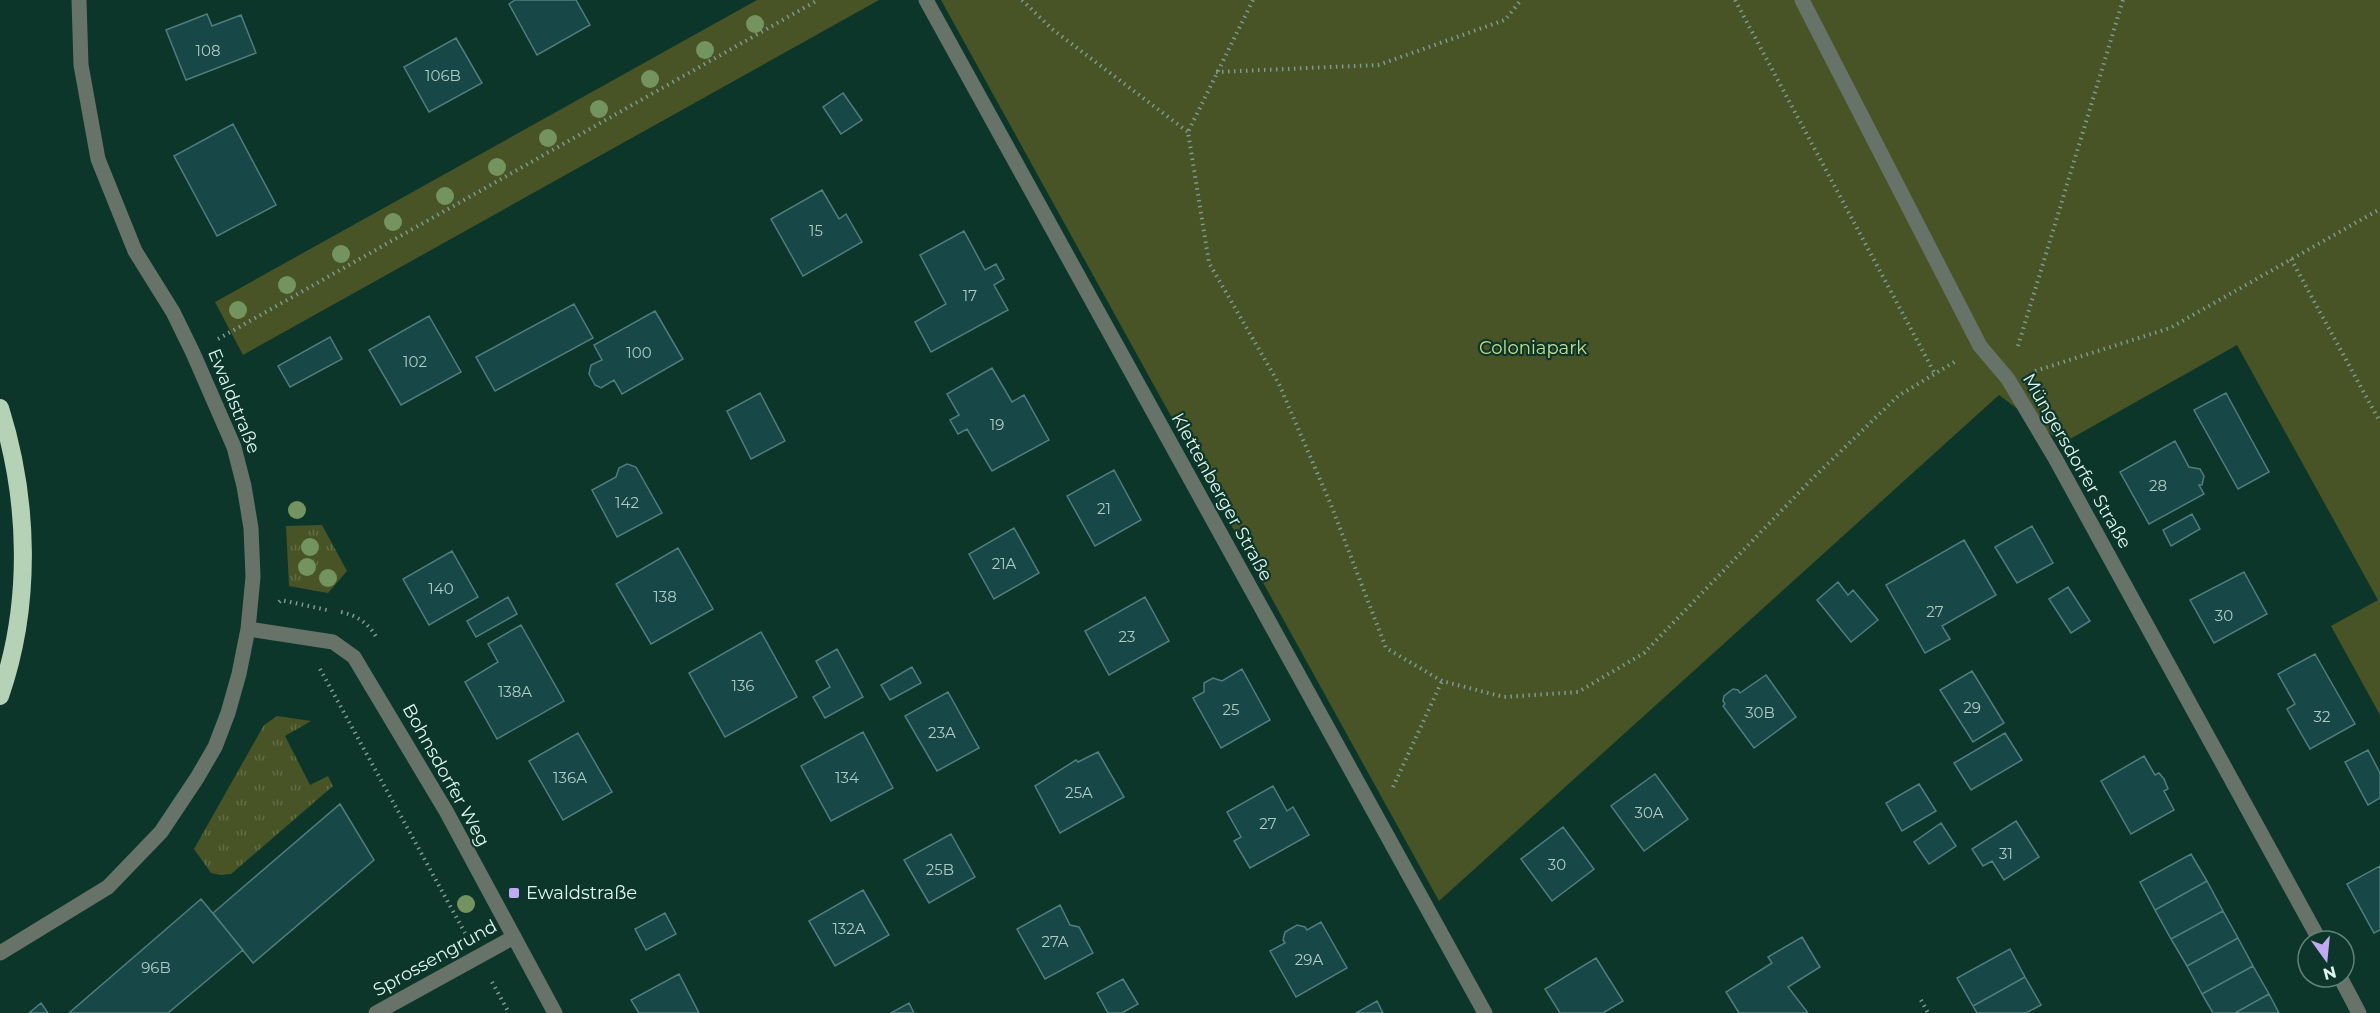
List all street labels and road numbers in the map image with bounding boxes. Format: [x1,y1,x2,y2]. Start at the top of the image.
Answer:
street label: Ewaldstraße [203,345,265,457]
street label: Müngersdorfer Straße [2018,370,2136,553]
street label: Klettenberger Straße [1167,409,1278,585]
street label: Bohnsdorfer Weg [398,700,494,850]
street label: Sprossengrund [369,915,501,1001]

